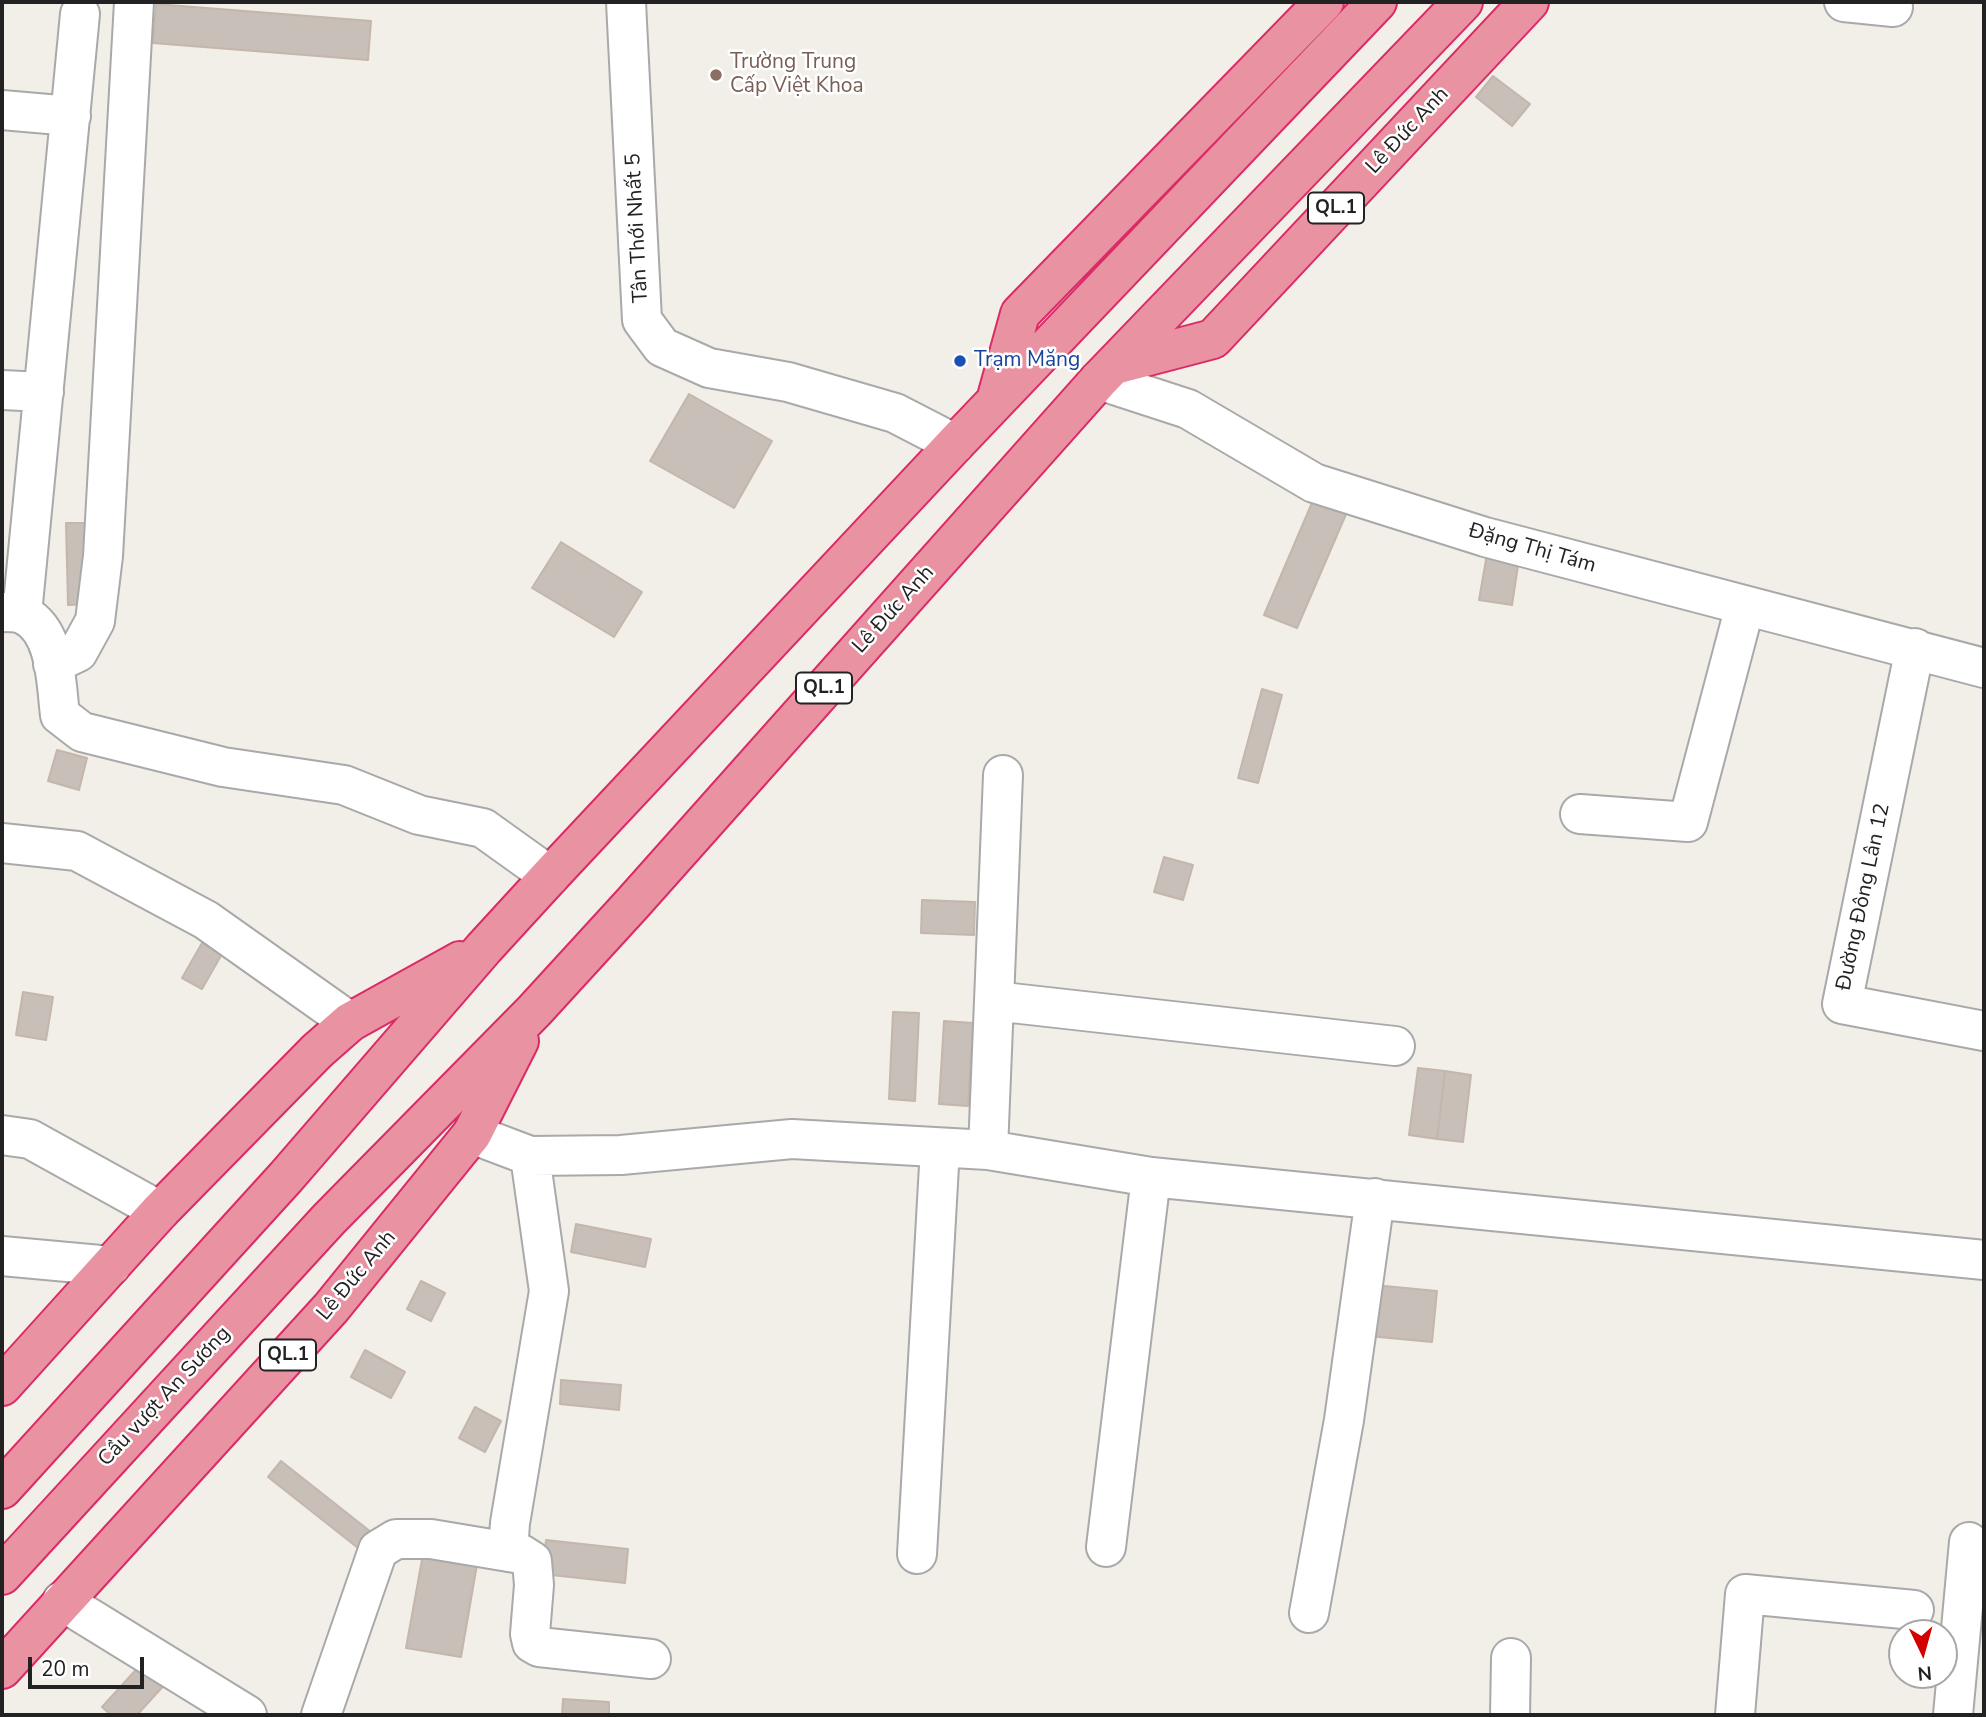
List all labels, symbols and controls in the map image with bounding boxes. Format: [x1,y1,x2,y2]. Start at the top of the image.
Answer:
place label: Trường Trung Cấp Việt Khoa [730,50,864,100]
marker: Trường Trung Cấp Việt Khoa [708,67,724,83]
street label: Lê Đức Anh [1361,82,1455,180]
street label: Tân Thới Nhất 5 [621,152,655,304]
road number: QL.1 [1308,192,1364,224]
place label: Trạm Măng [974,348,1080,374]
marker: Trạm Măng [952,353,968,369]
street label: Đặng Thị Tám [1465,519,1599,579]
street label: Lê Đức Anh [848,561,940,659]
road number: QL.1 [796,673,852,704]
street label: Đường Đông Lân 12 [1832,801,1896,993]
street label: Lê Đức Anh [312,1226,402,1326]
street label: Cầu vượt An Sương [94,1322,236,1472]
road number: QL.1 [260,1340,316,1371]
north arrow [1888,1619,1958,1689]
scale bar [32,1644,147,1688]
text: 20 m [41,1655,90,1683]
text: N [1916,1659,1933,1686]

